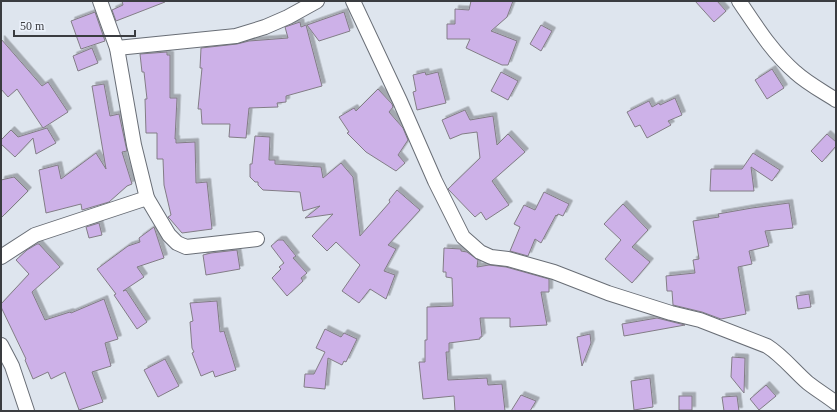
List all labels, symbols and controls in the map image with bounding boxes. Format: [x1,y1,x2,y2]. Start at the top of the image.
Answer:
scale bar [14,12,135,38]
text: 50 m [20,19,45,33]

